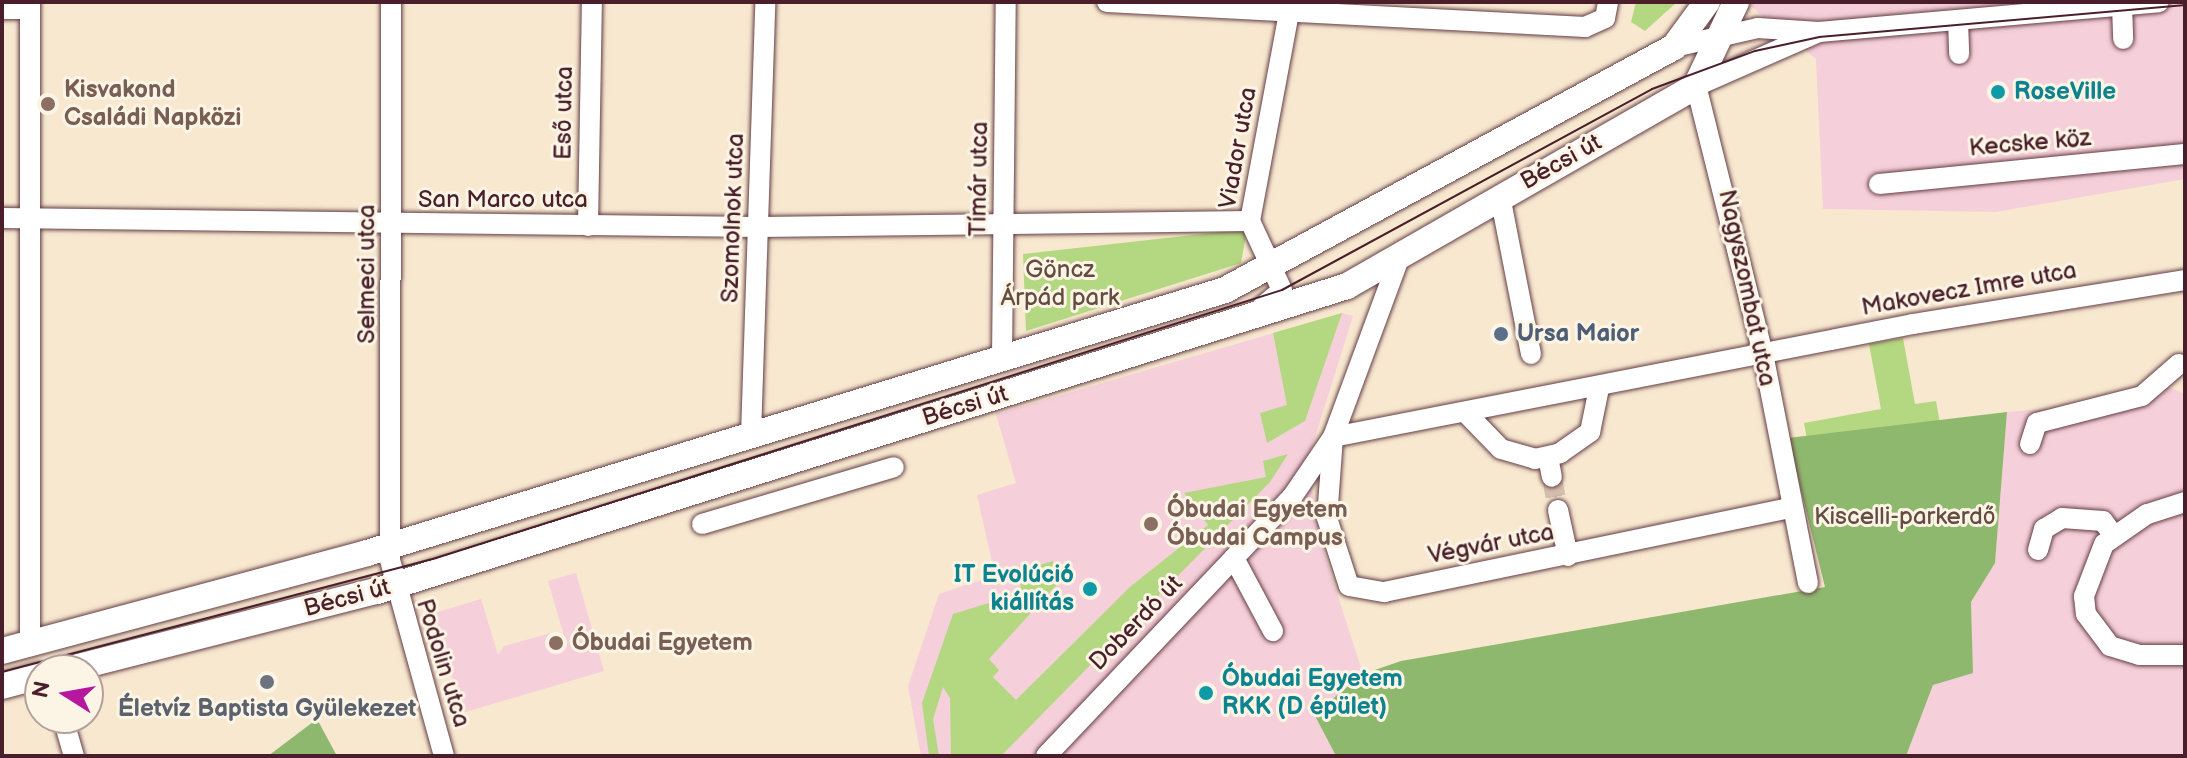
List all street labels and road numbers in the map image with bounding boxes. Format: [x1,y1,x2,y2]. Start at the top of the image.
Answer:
street label: Eső utca [549,66,579,160]
street label: Viador utca [1213,85,1263,211]
street label: Tímár utca [964,121,994,237]
street label: Kecske köz [1968,123,2092,163]
street label: Bécsi út [1515,128,1607,196]
street label: Szomolnok utca [716,133,750,303]
street label: San Marco utca [418,186,588,214]
street label: Nagyszombat utca [1712,187,1782,389]
street label: Selmeci utca [353,204,381,344]
street label: Makovecz Imre utca [1859,256,2079,322]
street label: Bécsi út [919,379,1011,433]
street label: Végvár utca [1426,518,1556,570]
street label: Doberdó út [1084,569,1188,677]
street label: Bécsi út [301,573,393,623]
street label: Podolin utca [410,595,476,731]

